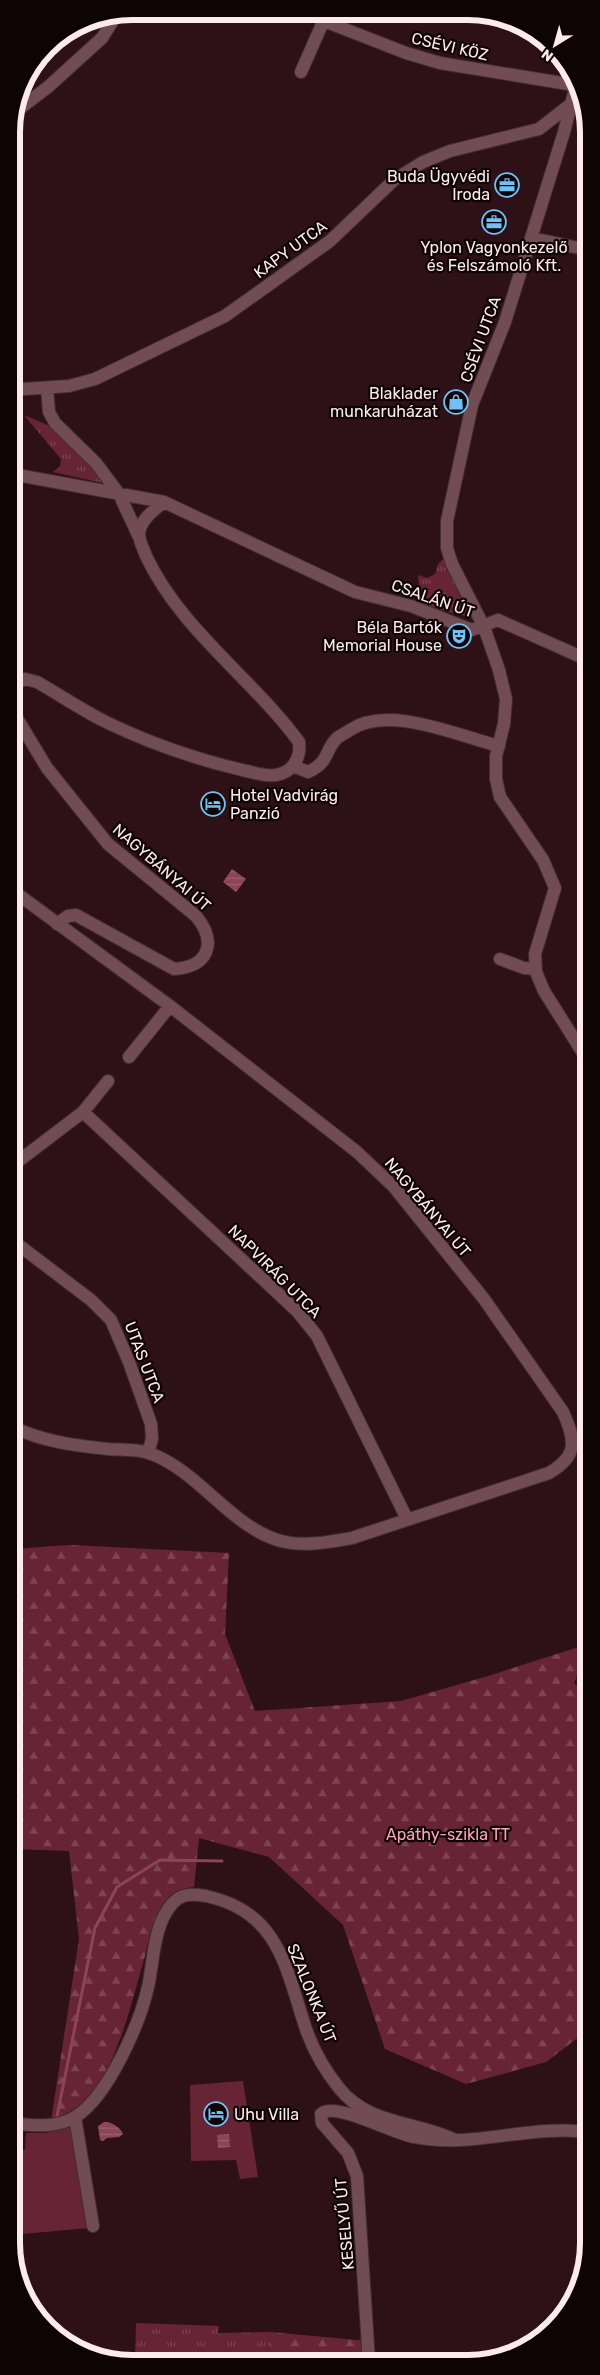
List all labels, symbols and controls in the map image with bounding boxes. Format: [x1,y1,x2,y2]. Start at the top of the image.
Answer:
north arrow [530,20,580,70]
street label: CSÉVI KÖZ [410,28,490,65]
text: N [538,45,557,65]
place label: Buda Ügyvédi Iroda [387,167,490,204]
office icon: Buda Ügyvédi Iroda [494,172,520,198]
office icon: Yplon Vagyonkezelő és Felszámoló Kft. [481,209,507,235]
street label: KAPY UTCA [250,216,331,282]
place label: Yplon Vagyonkezelő és Felszámoló Kft. [420,238,568,275]
street label: CSÉVI UTCA [456,293,505,385]
place label: Blaklader munkaruházat [330,384,438,421]
shop icon: Blaklader munkaruházat [443,389,469,415]
street label: CSALÁN ÚT [389,574,477,622]
place label: Béla Bartók Memorial House [323,618,443,655]
theatre icon: Béla Bartók Memorial House [446,623,472,649]
place label: Hotel Vadvirág Panzió [230,786,338,823]
hotel icon: Hotel Vadvirág Panzió [200,791,226,817]
street label: NAGYBÁNYAI ÚT [109,819,215,915]
street label: NAGYBÁNYAI ÚT [381,1153,475,1261]
street label: NAPVIRÁG UTCA [224,1221,325,1322]
street label: UTAS UTCA [120,1319,169,1406]
park label: Apáthy-szikla TT [386,1825,510,1844]
street label: SZALONKA ÚT [283,1940,341,2046]
hotel icon: Uhu Villa [203,2101,229,2127]
place label: Uhu Villa [234,2105,299,2124]
street label: KESELYŰ ÚT [330,2177,358,2271]

